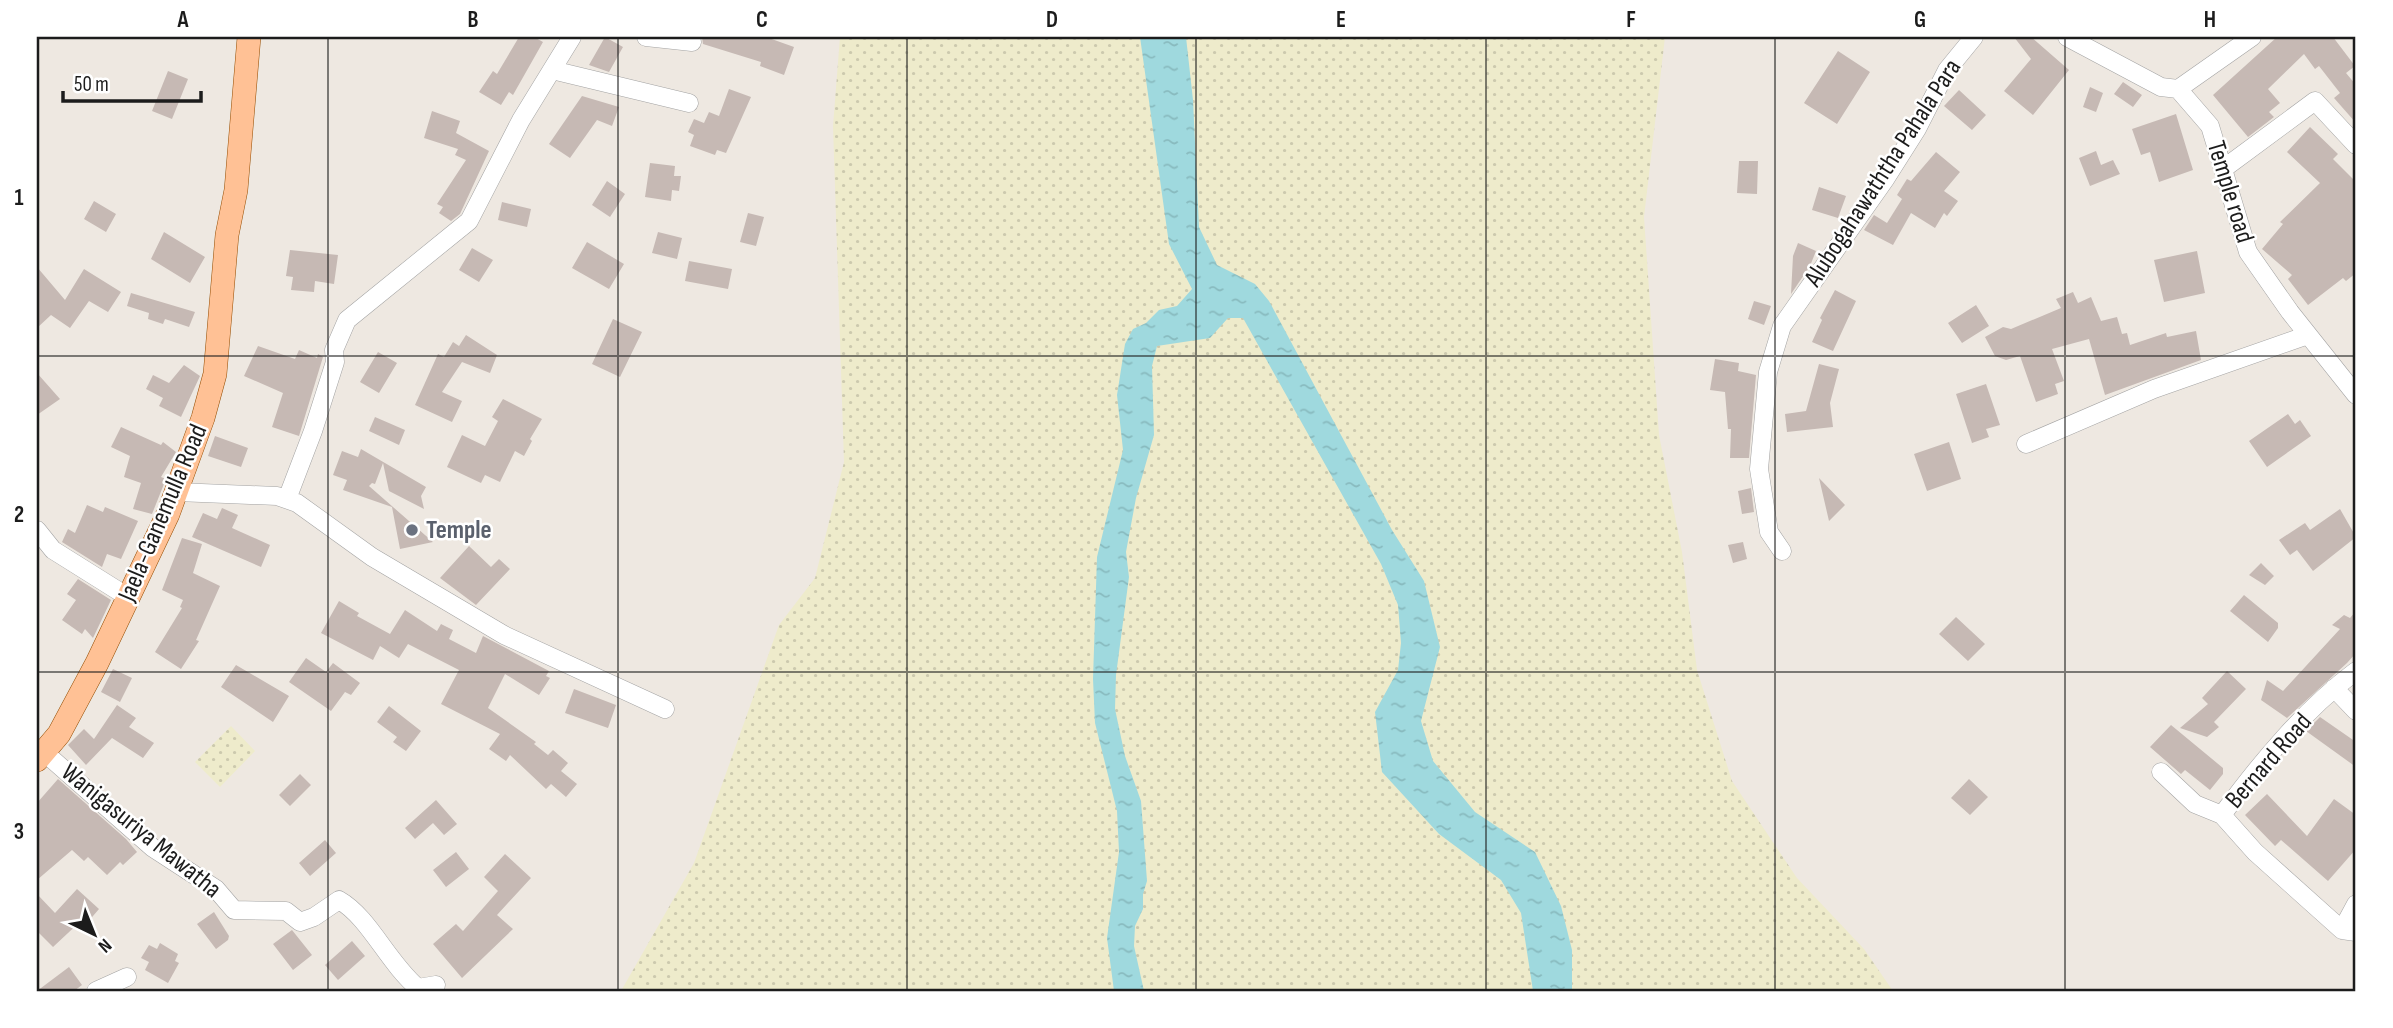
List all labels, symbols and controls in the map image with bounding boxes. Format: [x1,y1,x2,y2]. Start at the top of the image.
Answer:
text: A [177,6,190,34]
text: B [468,6,479,34]
text: C [756,6,768,34]
text: D [1046,6,1058,34]
text: E [1336,6,1346,34]
text: F [1626,6,1636,34]
text: G [1914,6,1926,34]
text: H [2204,6,2216,34]
street label: Alubogahawaththa Pahala Para [1797,53,1968,293]
scale bar [63,60,201,104]
text: 50 m [74,72,109,97]
street label: Temple road [2200,137,2260,247]
text: 1 [14,184,24,212]
street label: Jaela-Ganemulla Road [111,420,214,607]
text: 2 [14,501,24,529]
place label: Temple [426,515,492,546]
marker: Temple [404,522,420,538]
street label: Bernard Road [2219,707,2319,815]
street label: Wanigasuriya Mawatha [55,757,227,905]
text: 3 [14,818,24,846]
north arrow [60,898,130,968]
text: N [93,933,116,957]

